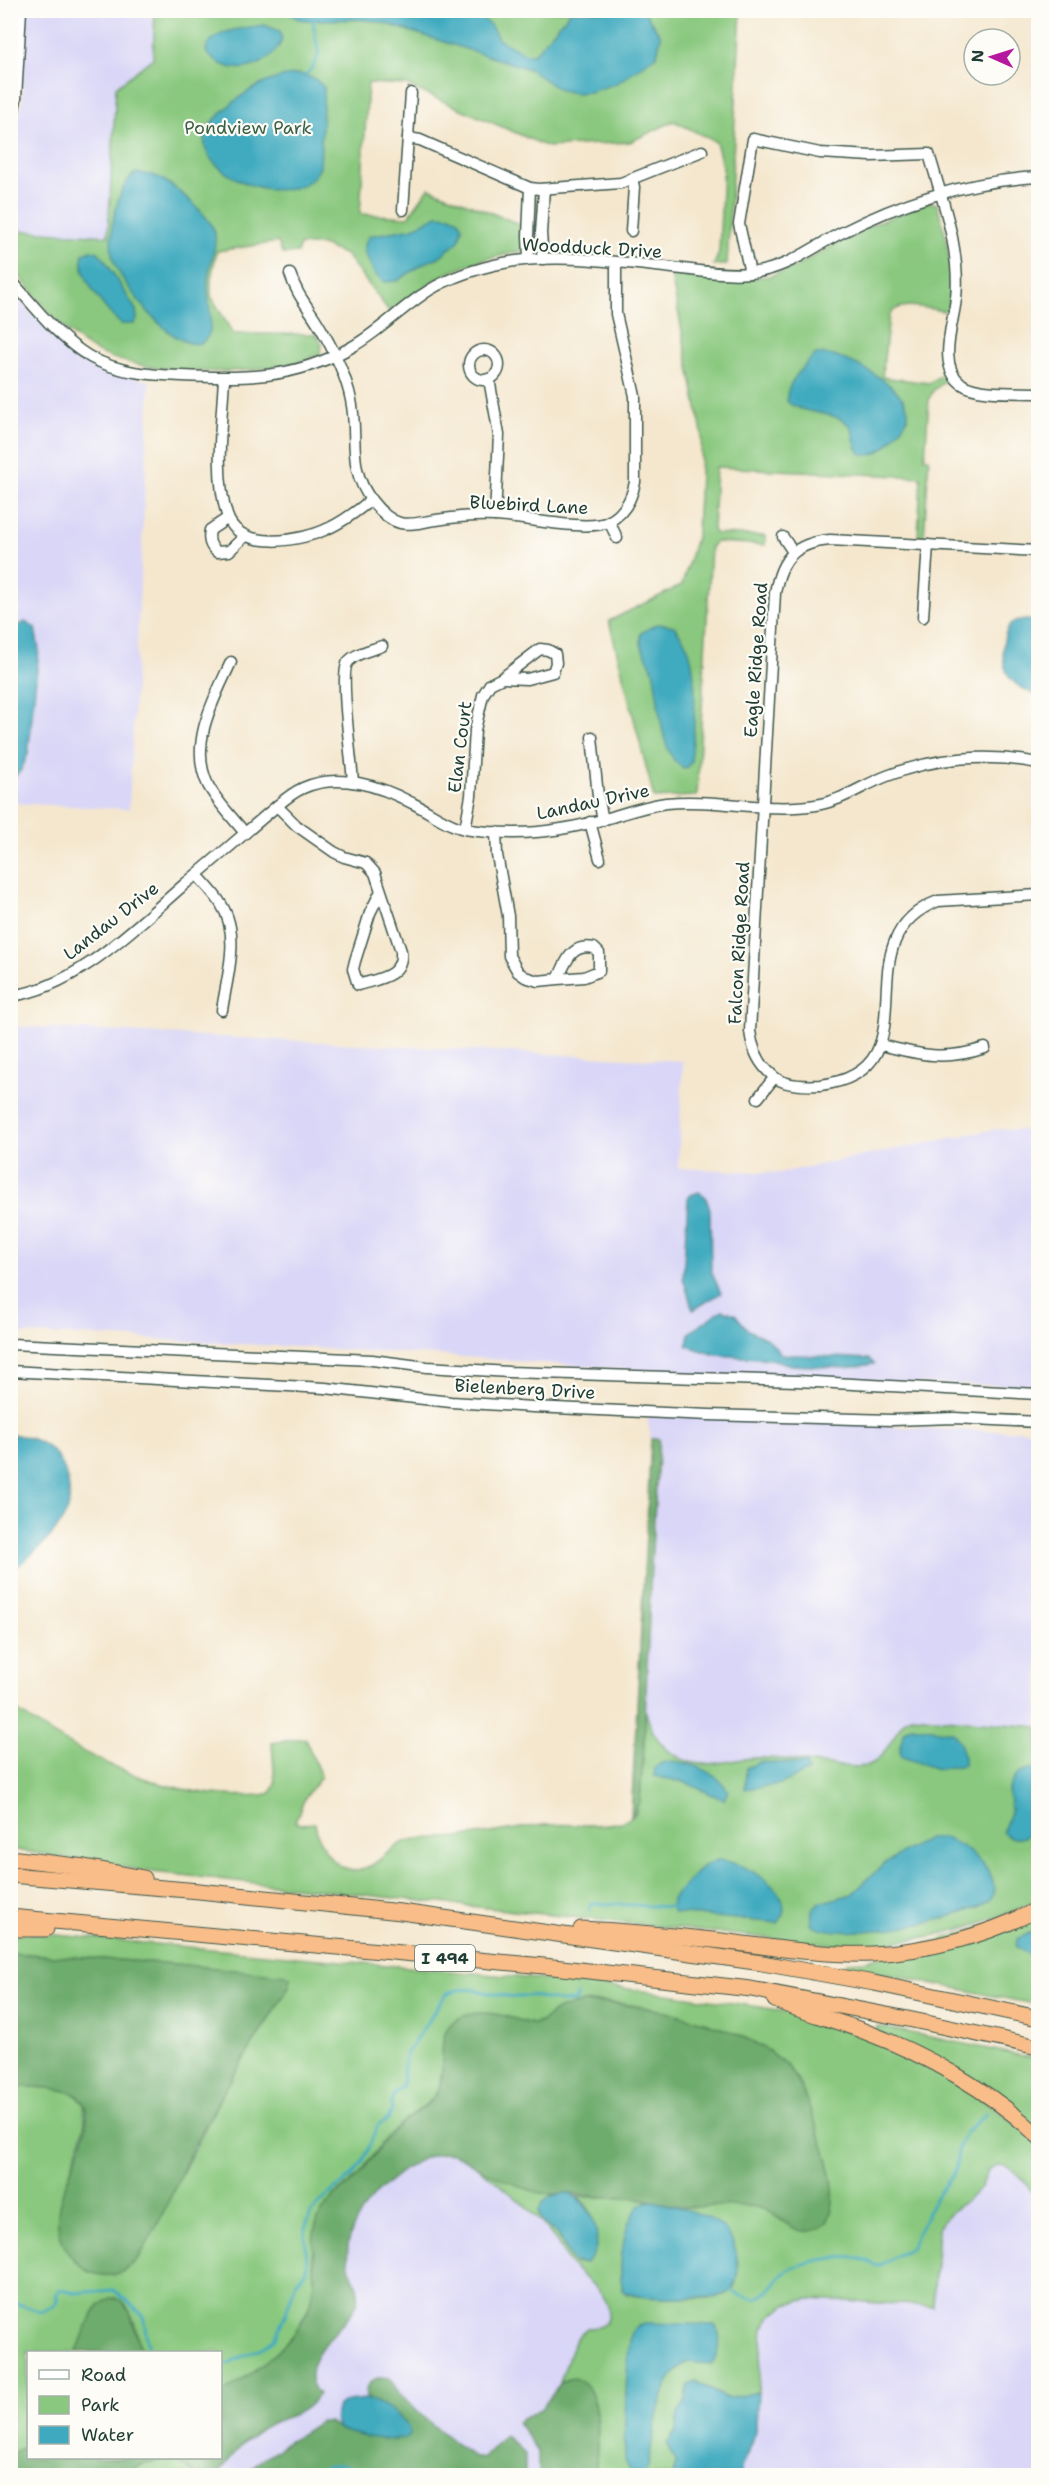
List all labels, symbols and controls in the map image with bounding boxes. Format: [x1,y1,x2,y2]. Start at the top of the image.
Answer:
north arrow [962,27,1022,87]
text: N [967,49,988,63]
park label: Pondview Park [184,116,312,140]
street label: Woodduck Drive [521,232,663,264]
street label: Bluebird Lane [469,490,589,520]
street label: Eagle Ridge Road [739,582,773,738]
street label: Elan Court [442,700,478,794]
street label: Landau Drive [534,778,652,826]
street label: Falcon Ridge Road [723,861,755,1025]
street label: Landau Drive [58,876,164,966]
street label: Bielenberg Drive [454,1373,596,1405]
road number: I 494 [415,1945,475,1971]
legend [27,2351,222,2459]
text: Road [81,2363,126,2387]
text: Park [81,2393,120,2417]
text: Water [81,2423,134,2447]

